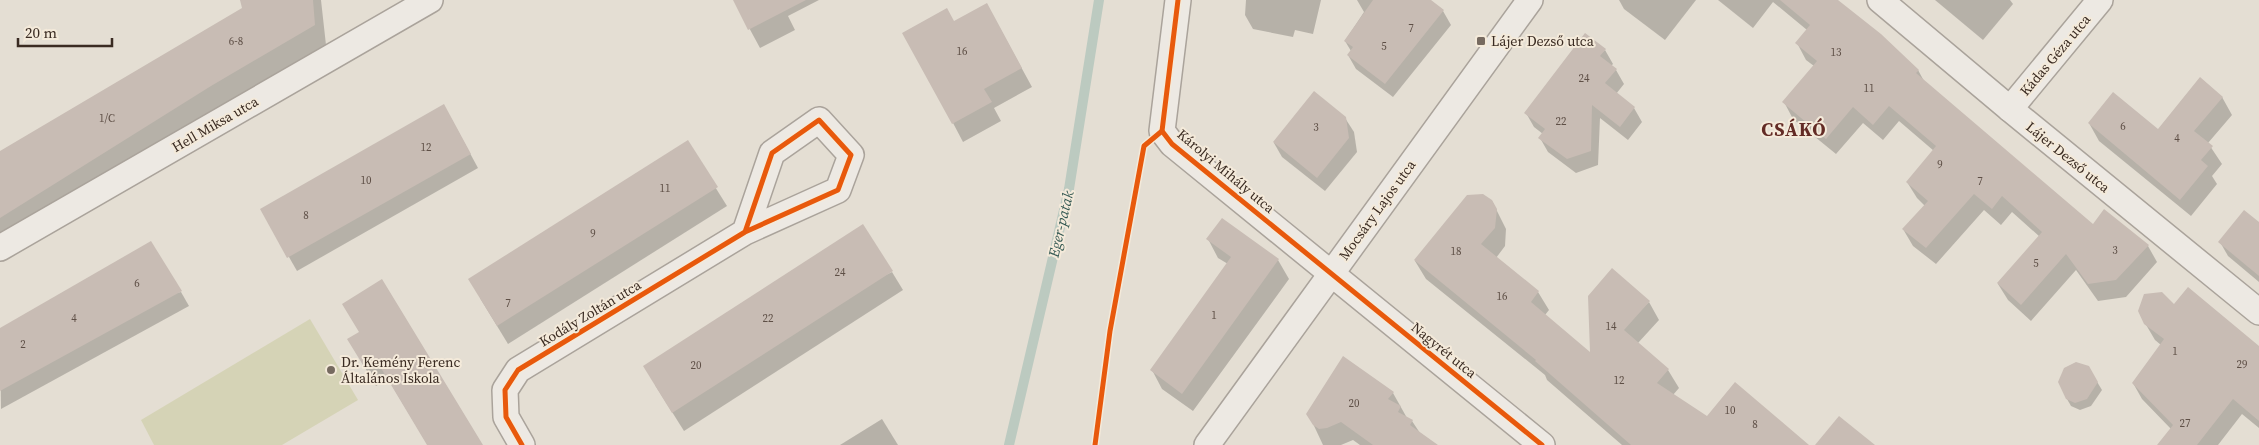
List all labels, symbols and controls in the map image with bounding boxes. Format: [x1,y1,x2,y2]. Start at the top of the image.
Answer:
street label: Kádas Géza utca [2015,9,2096,100]
scale bar [18,15,111,47]
house number: 7 [1408,21,1414,36]
text: 20 m [25,22,57,43]
place label: Lájer Dezső utca [1491,31,1595,51]
house number: 6-8 [229,34,243,49]
marker: Lájer Dezső utca [1475,35,1487,47]
house number: 5 [1381,39,1387,54]
house number: 16 [957,44,968,59]
house number: 13 [1831,45,1842,60]
house number: 24 [1579,71,1590,86]
house number: 11 [1864,81,1875,96]
street label: Hell Miksa utca [168,91,263,157]
house number: 1/C [99,111,115,126]
house number: 22 [1556,114,1567,129]
district label: CSÁKÓ [1761,116,1827,142]
street label: Lájer Dezső utca [2022,117,2115,198]
house number: 6 [2120,119,2126,134]
house number: 3 [1313,120,1319,135]
street label: Károlyi Mihály utca [1173,124,1280,218]
house number: 4 [2174,131,2180,146]
house number: 12 [421,140,432,155]
street label: Mocsáry Lajos utca [1334,155,1421,264]
house number: 9 [1937,157,1943,172]
house number: 10 [361,173,372,188]
house number: 7 [1977,174,1983,189]
house number: 11 [660,181,671,196]
water label: Eger-patak [1042,188,1079,260]
house number: 8 [303,208,309,223]
house number: 9 [590,226,596,241]
house number: 3 [2112,243,2118,258]
house number: 18 [1451,244,1462,259]
house number: 5 [2033,256,2039,271]
house number: 24 [835,265,846,280]
street label: Kodály Zoltán utca [535,274,645,351]
house number: 6 [134,276,140,291]
house number: 16 [1497,289,1508,304]
house number: 7 [505,296,511,311]
house number: 1 [1211,308,1217,323]
house number: 4 [71,311,77,326]
house number: 22 [763,311,774,326]
street label: Nagyrét utca [1407,317,1482,383]
house number: 14 [1606,319,1617,334]
house number: 2 [20,337,26,352]
house number: 1 [2172,344,2178,359]
place label: Dr. Kemény Ferenc Általános Iskola [341,352,461,388]
house number: 29 [2237,357,2248,372]
house number: 20 [691,358,702,373]
marker: Dr. Kemény Ferenc Általános Iskola [325,364,337,376]
house number: 12 [1614,373,1625,388]
house number: 20 [1349,396,1360,411]
house number: 10 [1725,403,1736,418]
house number: 27 [2180,416,2191,431]
house number: 8 [1752,417,1758,432]

